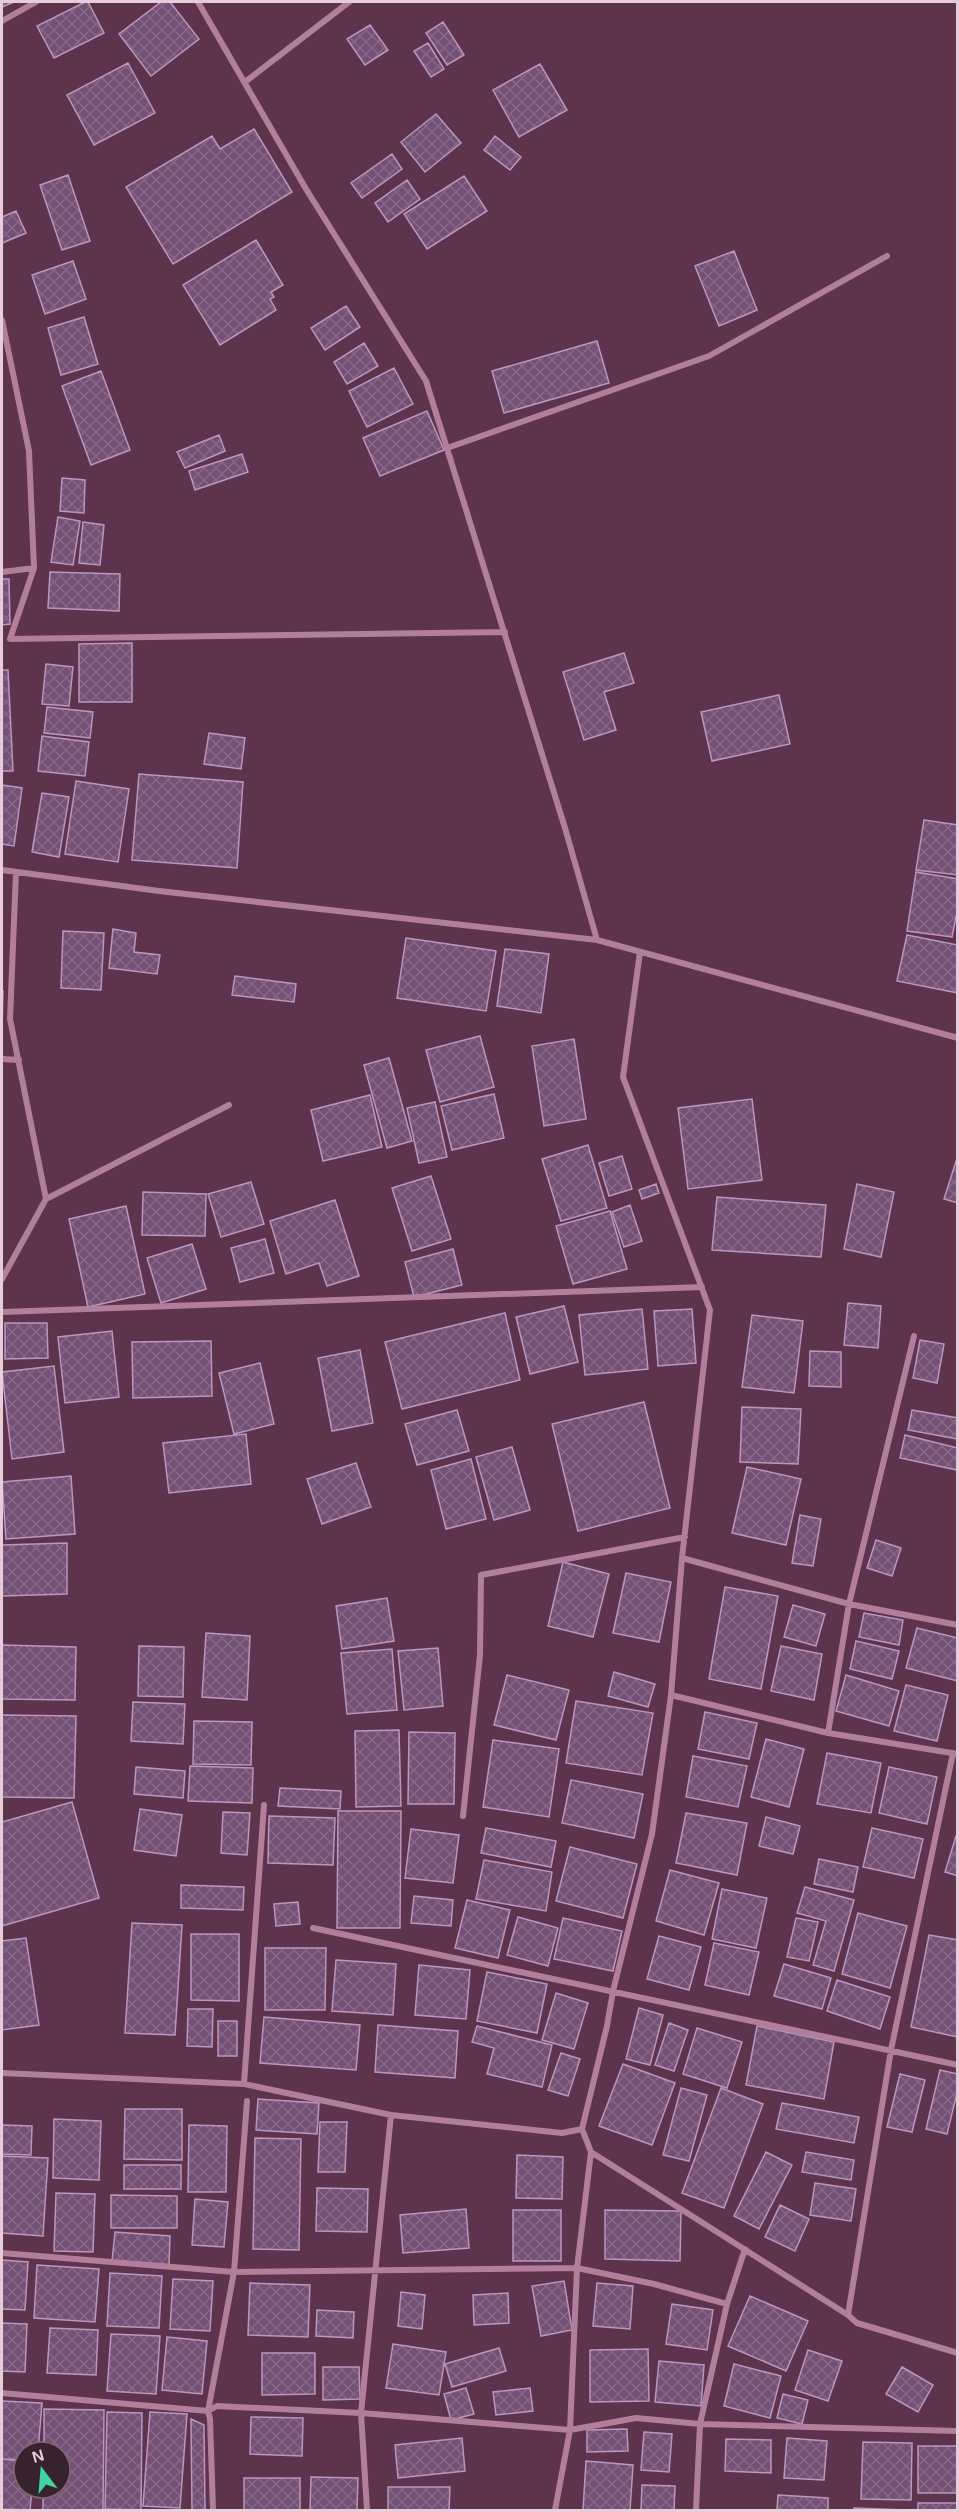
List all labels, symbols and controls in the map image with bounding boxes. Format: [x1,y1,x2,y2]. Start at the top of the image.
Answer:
north arrow [12,2440,72,2500]
text: N [30,2446,46,2466]

